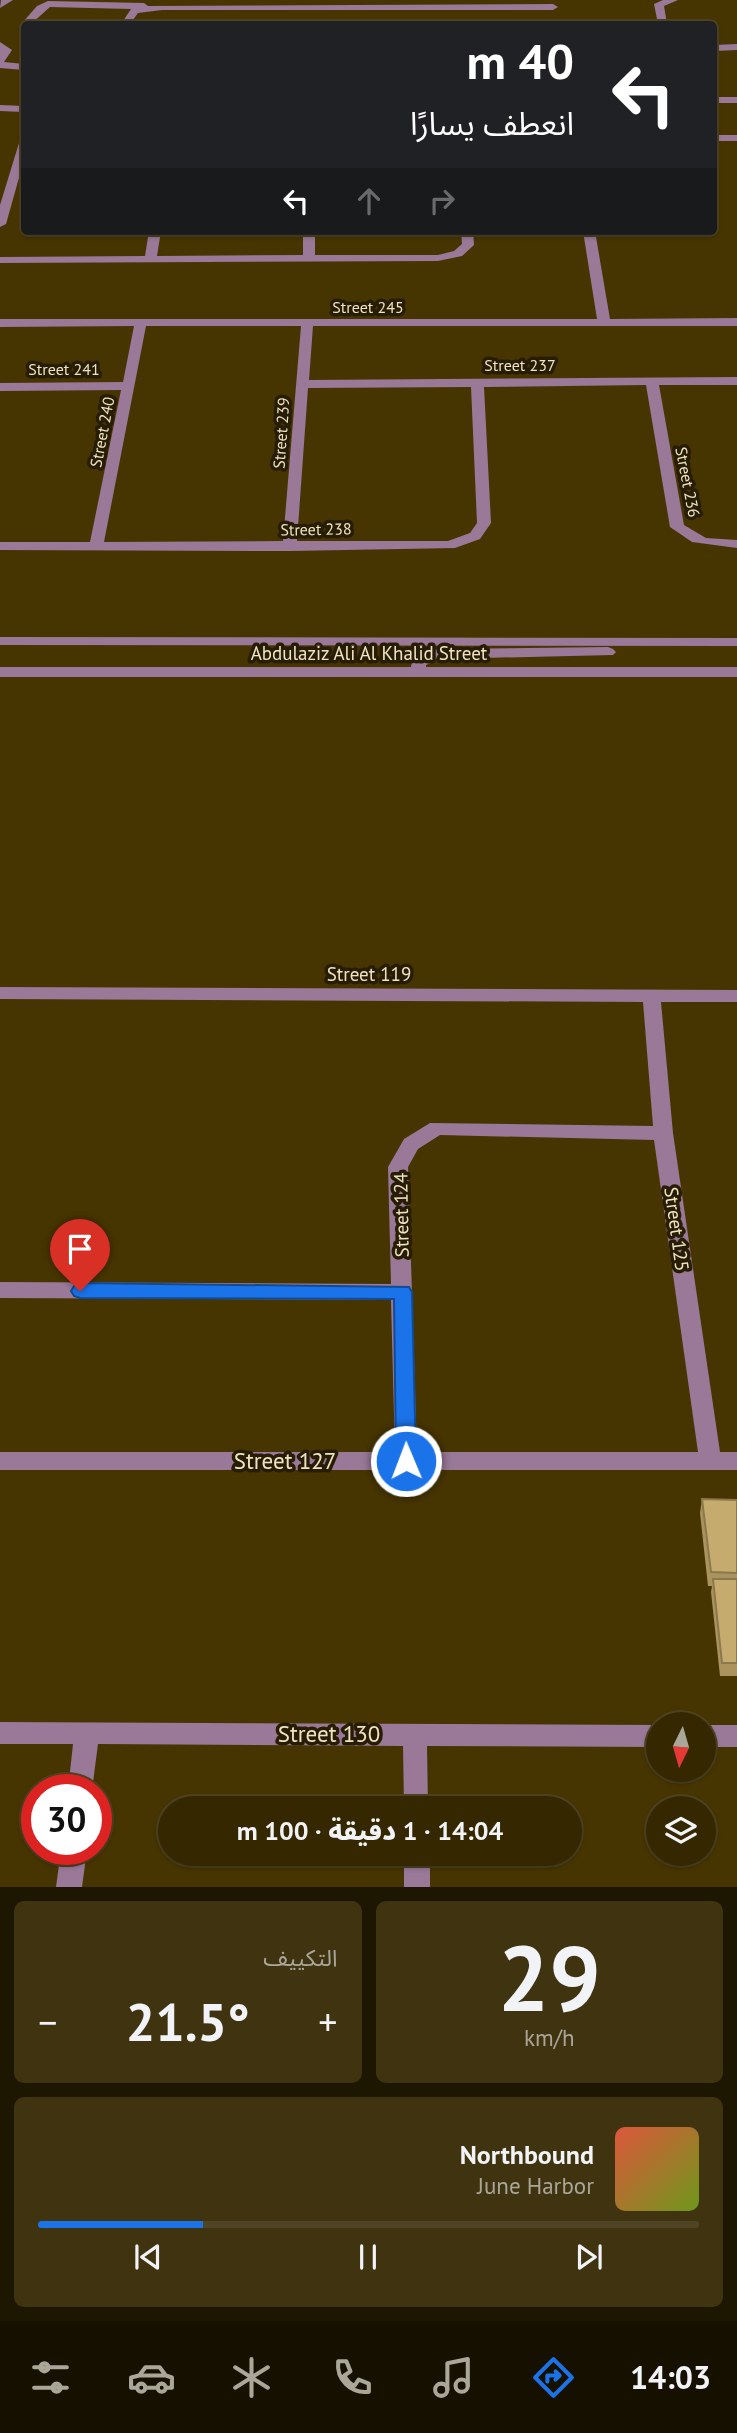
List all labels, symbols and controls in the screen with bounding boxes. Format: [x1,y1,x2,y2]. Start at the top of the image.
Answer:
text: 40 m [467,29,574,93]
icon: left [598,49,689,140]
text: انعطف يسارًا [410,102,574,144]
icon: left [277,182,315,220]
icon: ahead [350,182,388,220]
icon: right [423,182,461,220]
street label: Street 245 [332,297,404,317]
street label: Street 237 [484,355,556,375]
street label: Street 241 [28,359,100,379]
street label: Street 240 [85,395,119,469]
street label: Street 239 [269,397,293,469]
street label: Street 236 [671,445,705,519]
street label: Street 238 [280,518,352,540]
street label: Abdulaziz Ali Al Khalid Street [251,641,488,665]
street label: Street 119 [327,962,411,986]
street label: Street 124 [388,1172,414,1258]
street label: Street 125 [659,1185,695,1273]
pin [50,1219,110,1291]
icon: arrive [61,1230,99,1268]
position arrow [369,1424,443,1498]
street label: Street 127 [234,1446,336,1475]
north arrow [646,1712,716,1782]
map controls [646,1712,716,1866]
street label: Street 130 [278,1719,380,1748]
speed limit sign: 30 [21,1774,112,1865]
button: layers [646,1796,716,1866]
text: 14:04 · 1 دقيقة · 100 m [237,1814,503,1847]
text: 29 [498,1918,601,2036]
text: التكييف [263,1943,338,1972]
text: 21.5° [126,1988,250,2055]
text: − [38,1997,57,2046]
text: + [318,1997,338,2046]
text: km/h [524,2023,574,2052]
text: Northbound [460,2138,594,2171]
text: June Harbor [477,2171,594,2200]
icon: previous [129,2238,167,2276]
icon: pause [349,2238,387,2276]
icon: next [570,2238,608,2276]
icon: filters [26,2353,75,2402]
icon: car [127,2353,176,2402]
icon: climate [227,2353,276,2402]
icon: phone [328,2353,377,2402]
icon: music [429,2353,478,2402]
icon: directions [529,2353,578,2402]
text: 14:03 [630,2356,711,2398]

